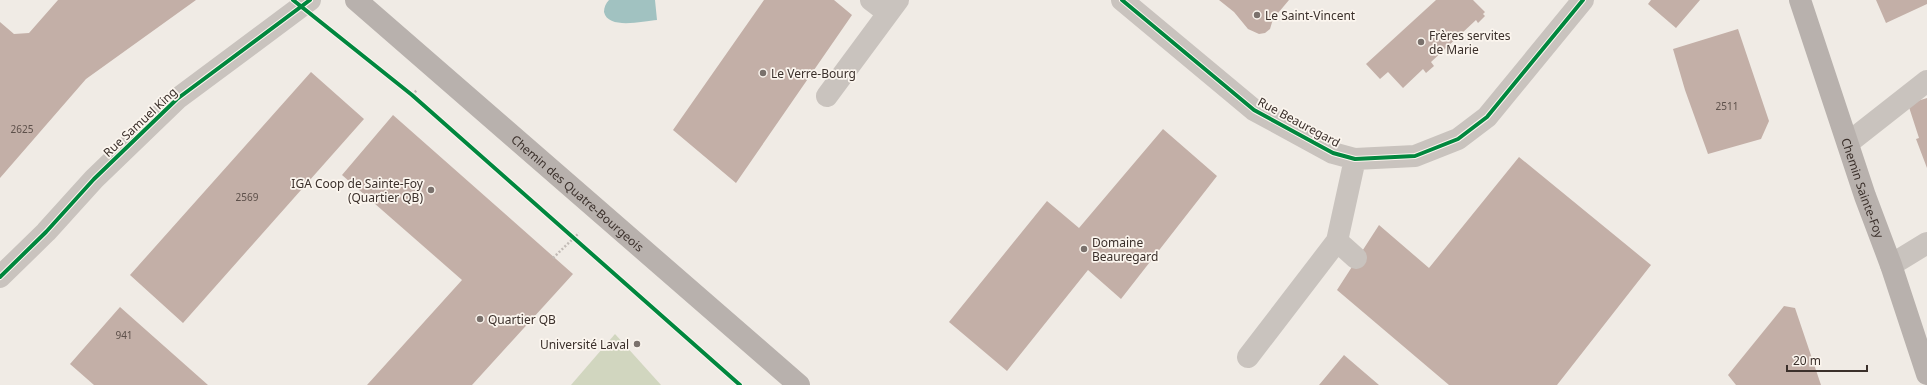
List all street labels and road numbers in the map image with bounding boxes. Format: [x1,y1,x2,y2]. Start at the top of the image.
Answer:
street label: Rue Samuel King [99,83,181,161]
street label: Rue Beauregard [1255,93,1343,151]
street label: Chemin des Quatre-Bourgeois [508,130,648,255]
street label: Chemin Sainte-Foy [1838,135,1889,241]

